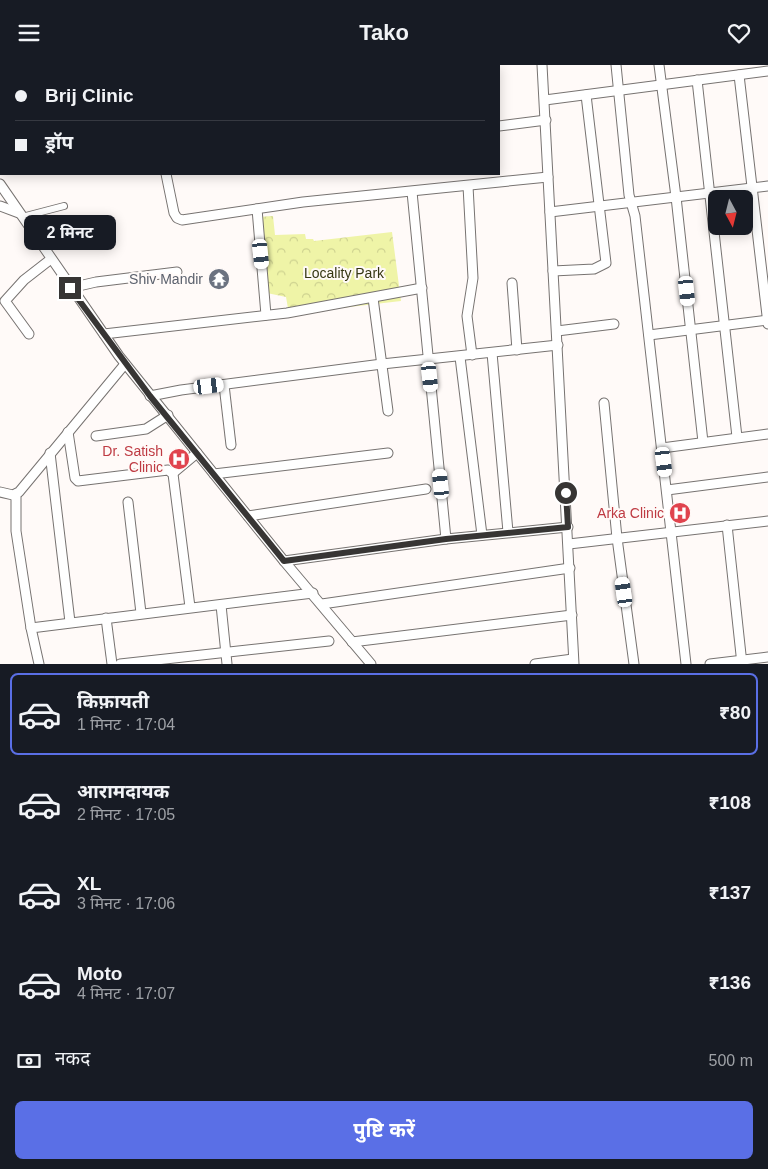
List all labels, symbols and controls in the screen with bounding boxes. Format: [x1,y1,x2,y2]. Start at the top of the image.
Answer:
icon: menu [15,19,43,47]
icon: heart [725,19,753,47]
text: Tako [359,20,409,45]
text: Brij Clinic [45,85,134,106]
text: ड्रॉप [45,132,73,153]
north arrow [708,190,752,235]
map controls [708,190,753,235]
callout: 2 मिनट [24,215,116,251]
text: 2 मिनट [47,224,93,241]
car [251,238,270,270]
park label: Locality Park [304,265,385,281]
temple icon: Shiv Mandir [207,267,231,291]
place label: Shiv Mandir [129,271,203,287]
car [677,275,696,307]
route end [59,277,81,299]
car [420,361,439,393]
car [193,377,224,395]
place label: Dr. Satish Clinic [102,443,163,475]
car [654,446,673,478]
hospital icon: Dr. Satish Clinic [167,447,191,471]
car [431,468,450,500]
route start [555,482,577,504]
hospital icon: Arka Clinic [668,501,692,525]
place label: Arka Clinic [597,505,664,521]
car [614,576,633,608]
text: किफ़ायती [77,691,149,712]
icon: car [17,692,62,737]
text: ₹80 [719,702,751,723]
text: 1 मिनट · 17:04 [77,716,175,733]
text: आरामदायक [77,781,169,802]
icon: car [17,782,62,827]
text: ₹108 [708,792,751,813]
text: 2 मिनट · 17:05 [77,806,175,823]
icon: car [17,872,62,917]
text: XL [77,873,101,894]
text: ₹137 [708,882,751,903]
text: 3 मिनट · 17:06 [77,895,175,912]
icon: car [17,962,62,1007]
text: Moto [77,963,122,984]
text: ₹136 [708,972,751,993]
text: 4 मिनट · 17:07 [77,985,175,1002]
icon: cash [15,1047,43,1075]
text: नकद [55,1048,90,1069]
text: 500 m [709,1052,753,1069]
button: पुष्टि करें [15,1101,753,1159]

